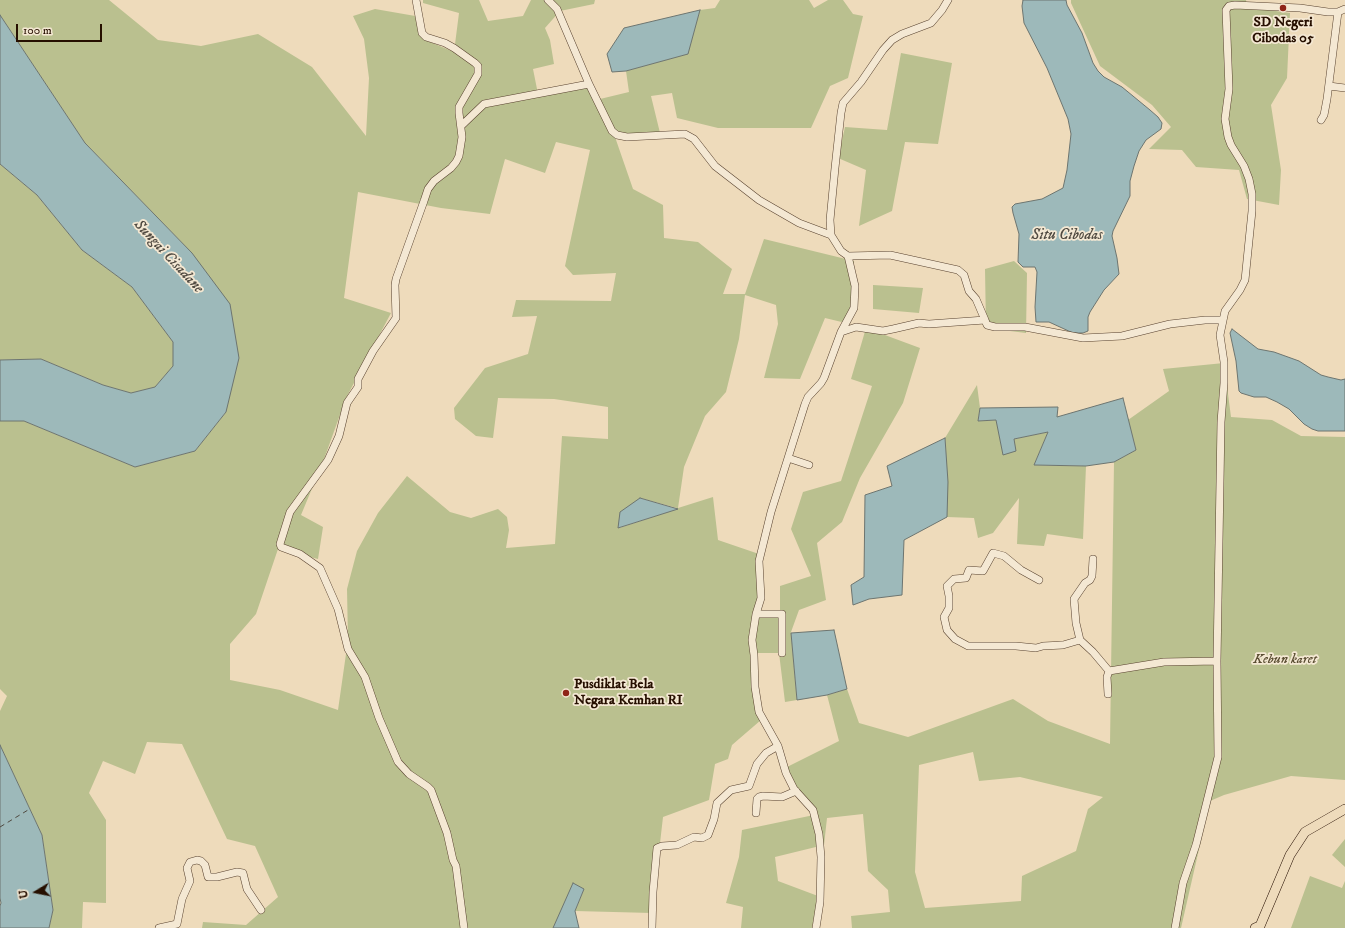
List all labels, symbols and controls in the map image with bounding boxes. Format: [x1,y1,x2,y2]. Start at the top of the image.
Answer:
marker: SD Negeri Cibodas 05 [1278,3,1288,13]
place label: SD Negeri Cibodas 05 [1252,15,1314,48]
scale bar [18,16,104,42]
text: 100 m [23,23,52,38]
water label: Sungai Cisadane [129,216,207,298]
water label: Situ Cibodas [1031,227,1103,245]
park label: Kebun karet [1253,652,1317,668]
place label: Pusdiklat Bela Negara Kemhan RI [574,677,683,710]
marker: Pusdiklat Bela Negara Kemhan RI [561,688,571,698]
north arrow [16,872,56,912]
text: U [17,889,32,900]

